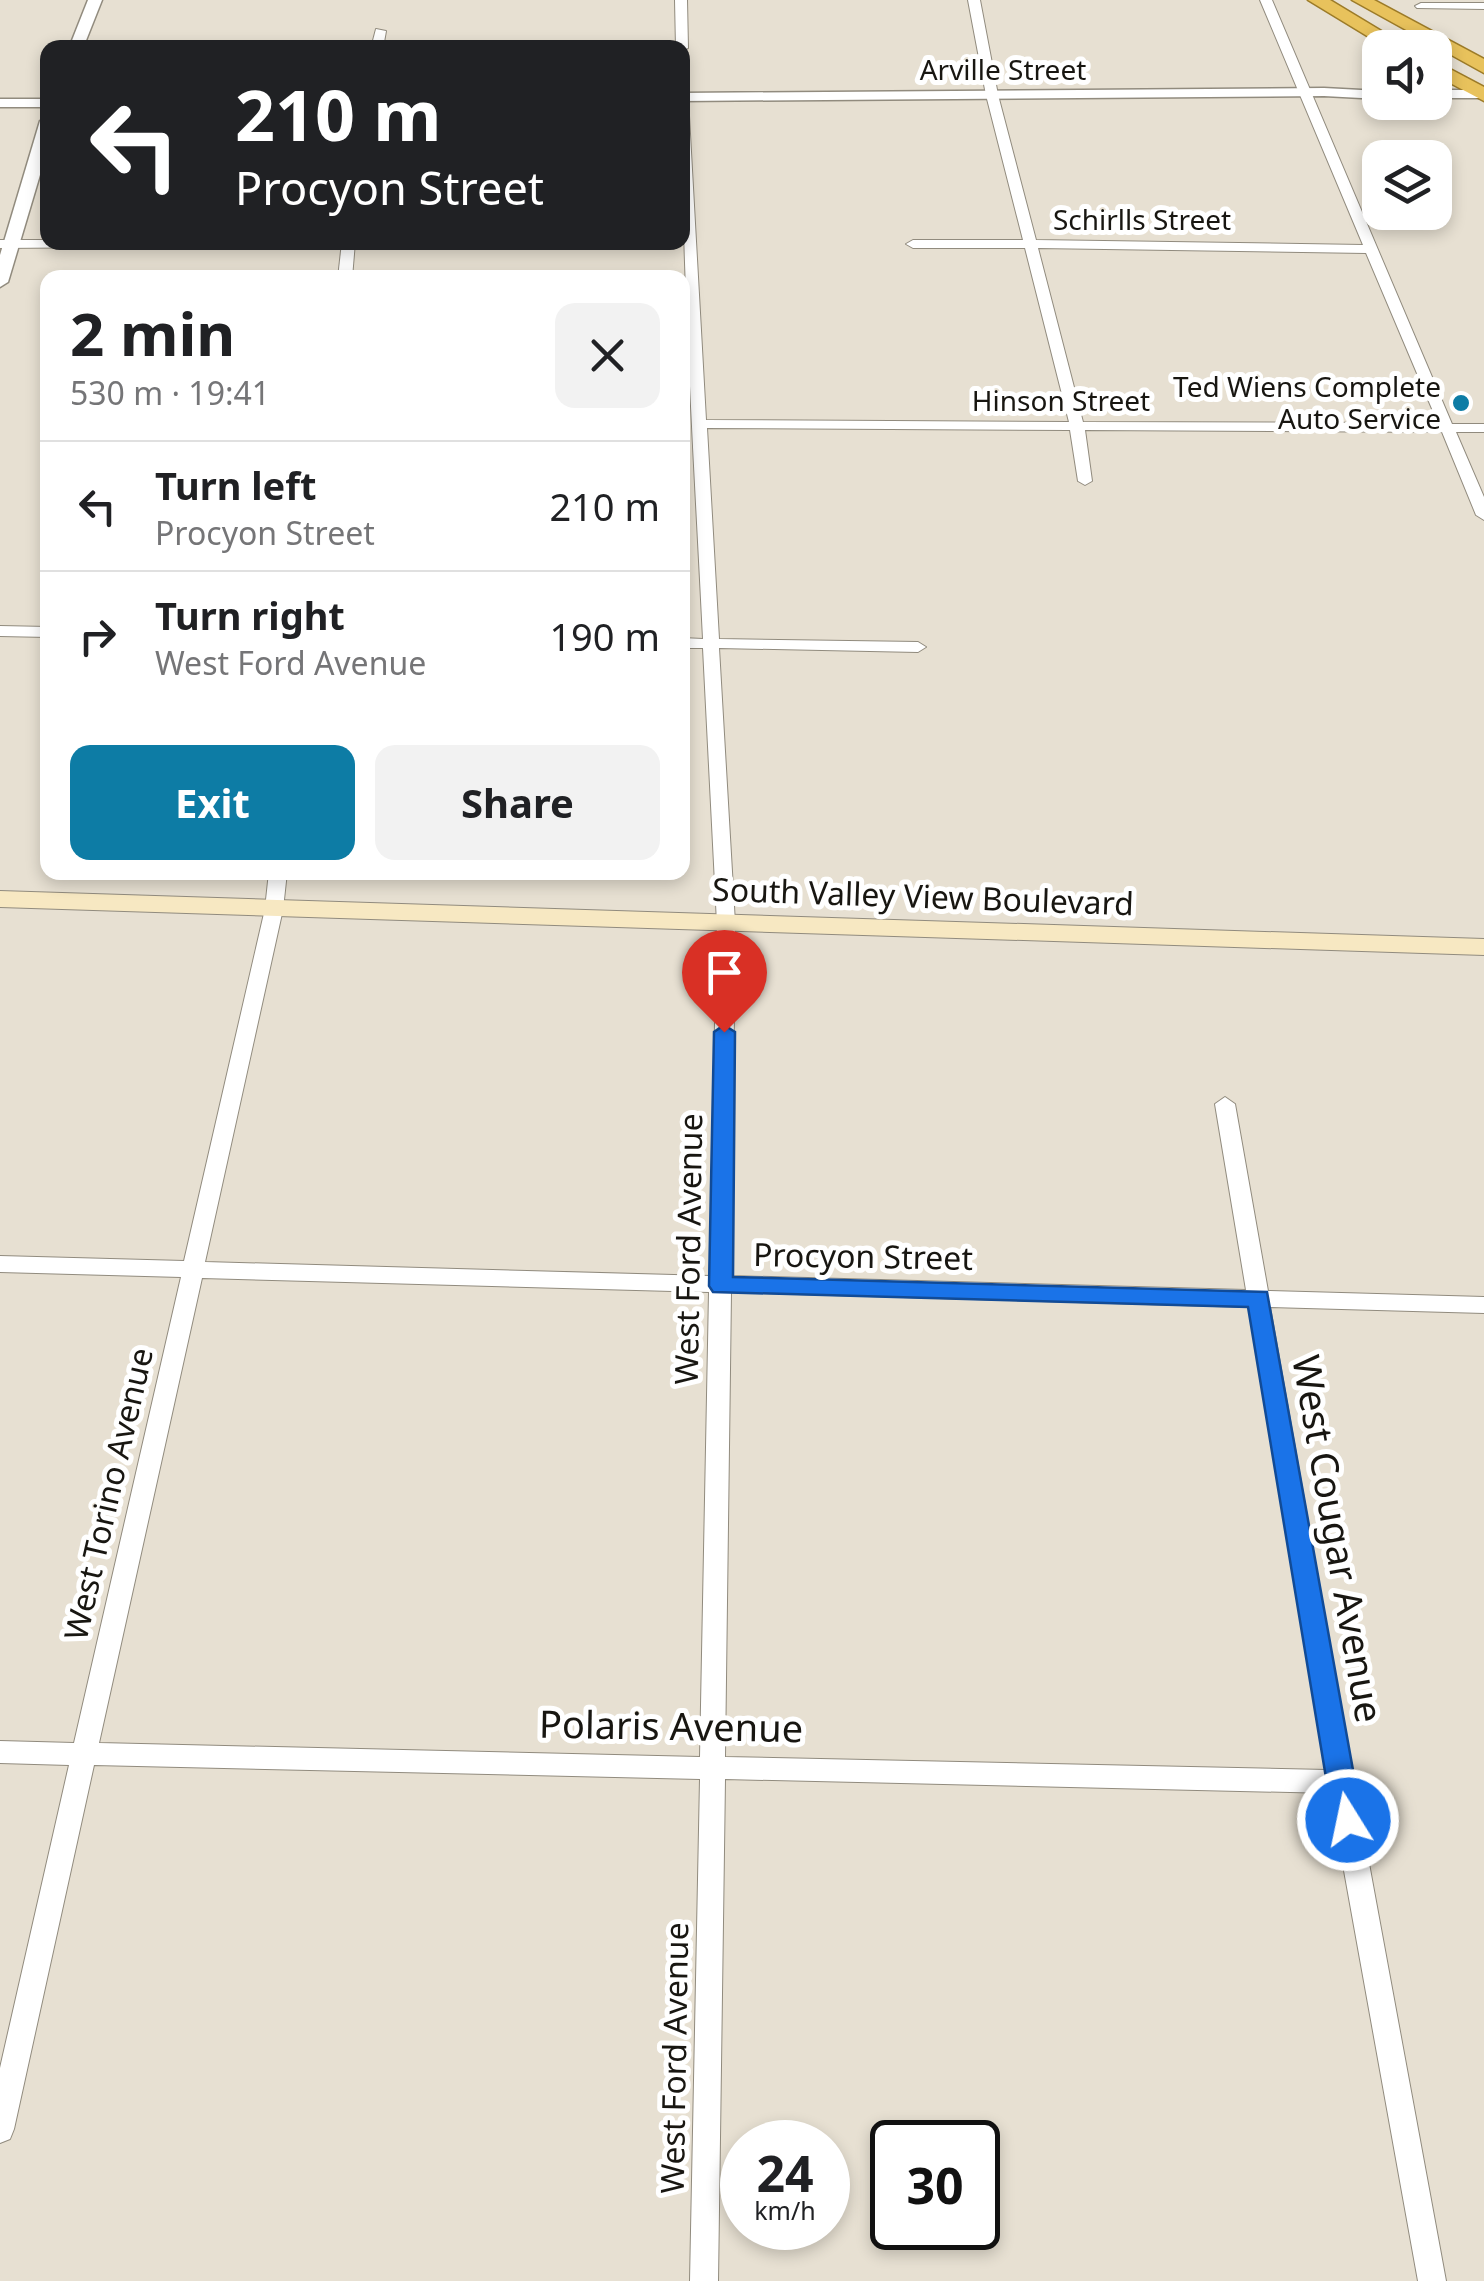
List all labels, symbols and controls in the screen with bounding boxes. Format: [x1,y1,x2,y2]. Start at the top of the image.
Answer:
map controls [1362,30,1452,230]
button: sound [1362,30,1452,120]
street label: Arville Street [920,50,1086,88]
text: 210 m [235,66,442,162]
icon: left [70,80,200,210]
button: layers [1362,140,1452,230]
text: Procyon Street [235,157,544,218]
street label: Schirlls Street [1053,200,1231,238]
text: 2 min [70,292,235,374]
button: close [555,303,660,408]
place label: Ted Wiens Complete Auto Service [1173,367,1441,437]
text: 530 m · 19:41 [70,371,270,414]
street label: Hinson Street [972,381,1150,419]
marker: Ted Wiens Complete Auto Service [1450,392,1472,414]
text: Turn left [155,459,317,511]
icon: left [70,479,125,534]
text: 210 m [549,480,660,532]
text: Procyon Street [155,511,375,554]
text: Turn right [155,589,345,641]
icon: right [70,609,125,664]
text: 190 m [549,610,660,662]
text: West Ford Avenue [155,641,426,684]
button: Exit [70,745,355,860]
button: Share [375,745,660,860]
street label: South Valley View Boulevard [712,867,1135,924]
pin [682,930,767,1033]
icon: arrive [697,945,752,1000]
street label: West Ford Avenue [664,1113,711,1385]
street label: Procyon Street [753,1232,973,1279]
street label: West Torino Avenue [53,1343,162,1644]
street label: West Cougar Avenue [1281,1351,1397,1726]
street label: Polaris Avenue [539,1697,804,1753]
position arrow [1296,1768,1400,1872]
street label: West Ford Avenue [650,1922,697,2194]
speed limit sign: 30 [870,2120,1000,2250]
text: 24 [756,2139,814,2207]
text: km/h [754,2193,816,2227]

